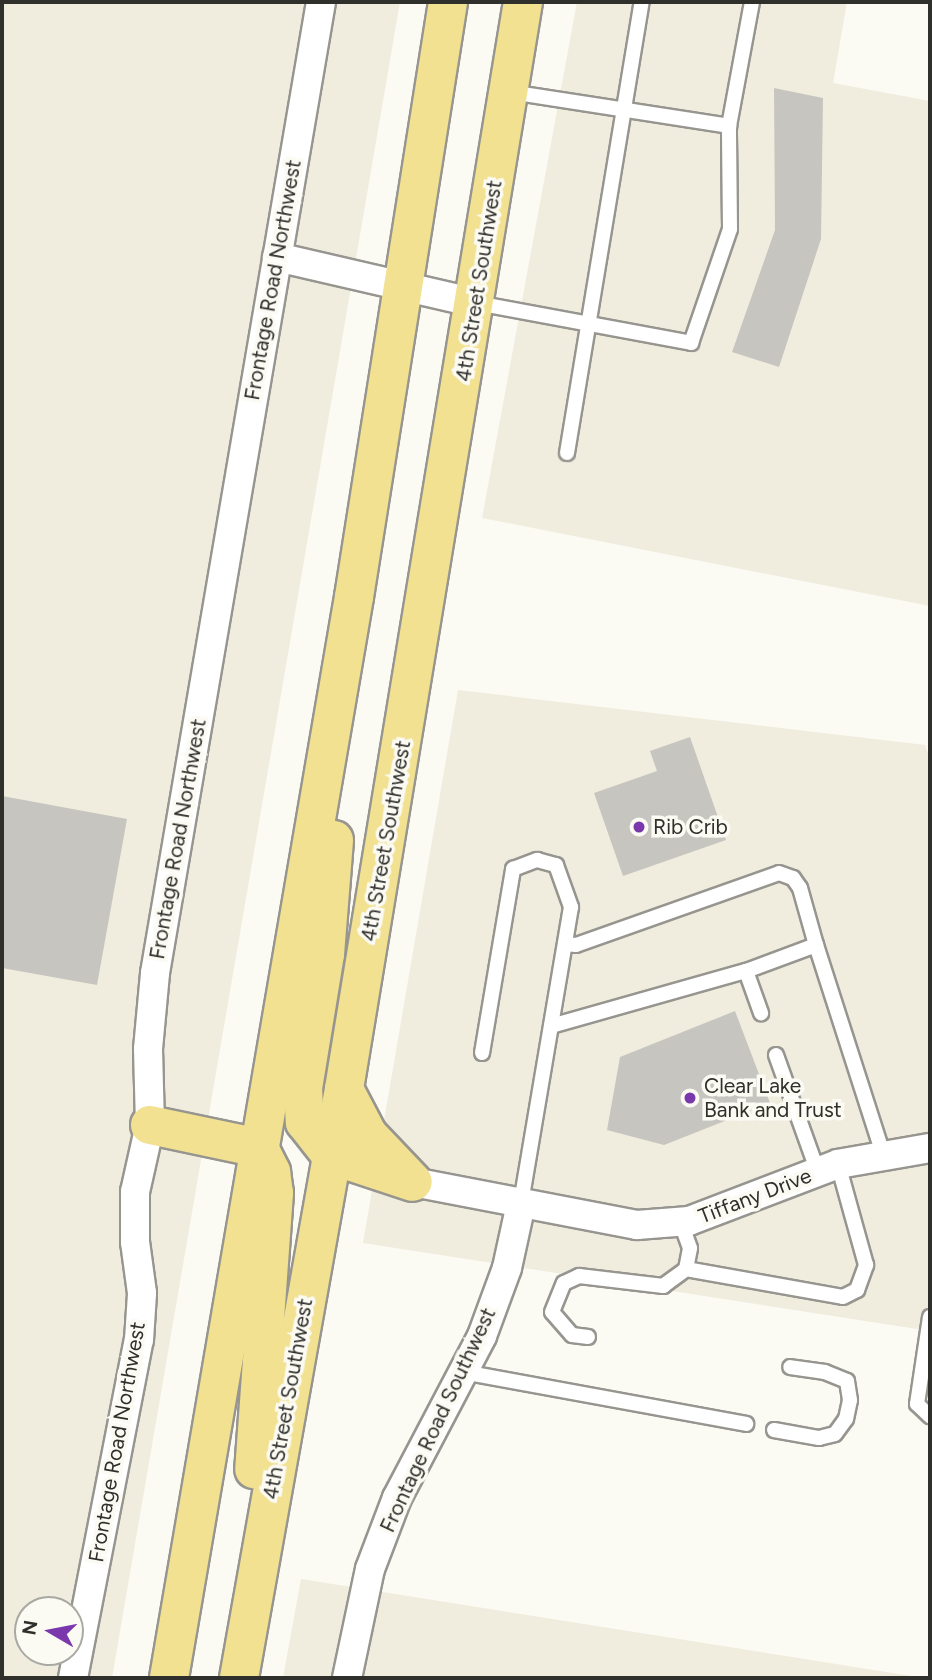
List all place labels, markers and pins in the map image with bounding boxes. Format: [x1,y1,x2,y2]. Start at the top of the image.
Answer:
place label: Rib Crib [653,814,728,840]
marker: Rib Crib [631,819,647,835]
place label: Clear Lake Bank and Trust [704,1073,842,1123]
marker: Clear Lake Bank and Trust [682,1090,698,1106]

